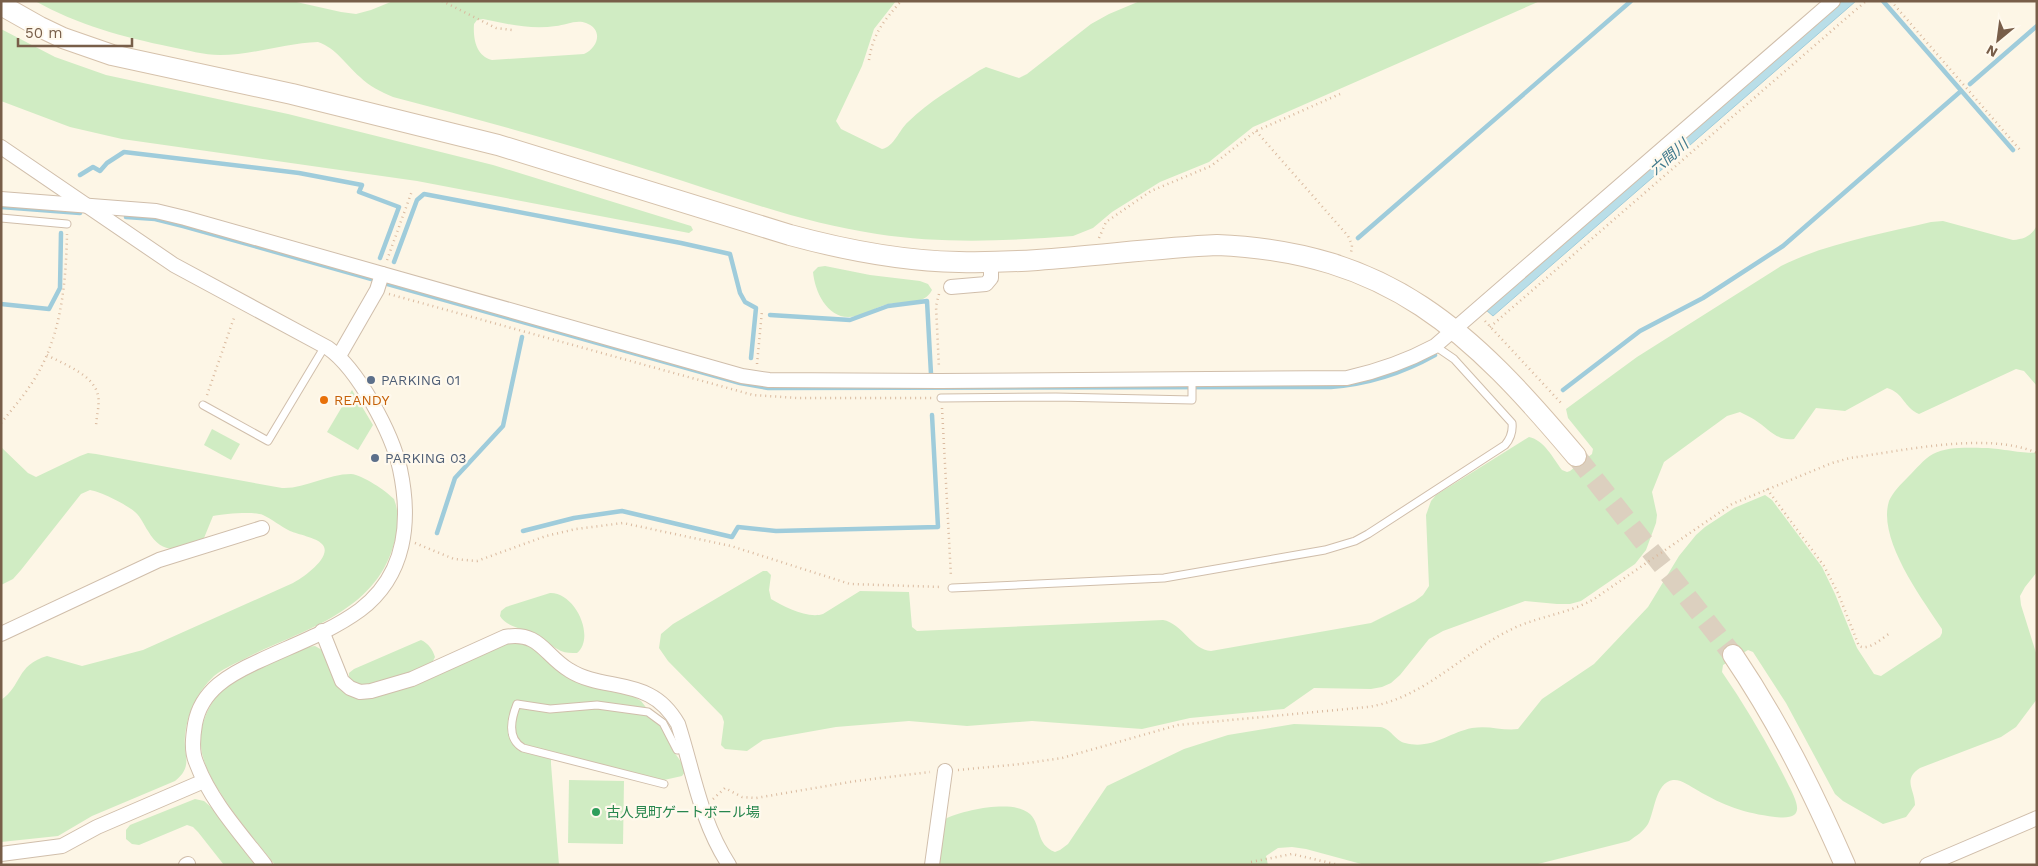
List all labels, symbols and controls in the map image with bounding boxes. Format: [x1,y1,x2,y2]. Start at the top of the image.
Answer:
scale bar [18,15,131,47]
north arrow [1973,15,2023,65]
text: 50 m [25,24,62,42]
text: N [1983,42,2000,61]
water label: 六間川 [1646,134,1693,179]
place label: PARKING 01 [381,372,460,388]
marker: PARKING 01 [365,374,377,386]
place label: REANDY [334,392,390,408]
marker: REANDY [318,394,330,406]
place label: PARKING 03 [385,450,467,466]
marker: PARKING 03 [369,452,381,464]
place label: 古人見町ゲートボール場 [606,804,760,820]
marker: 古人見町ゲートボール場 [590,806,602,818]

